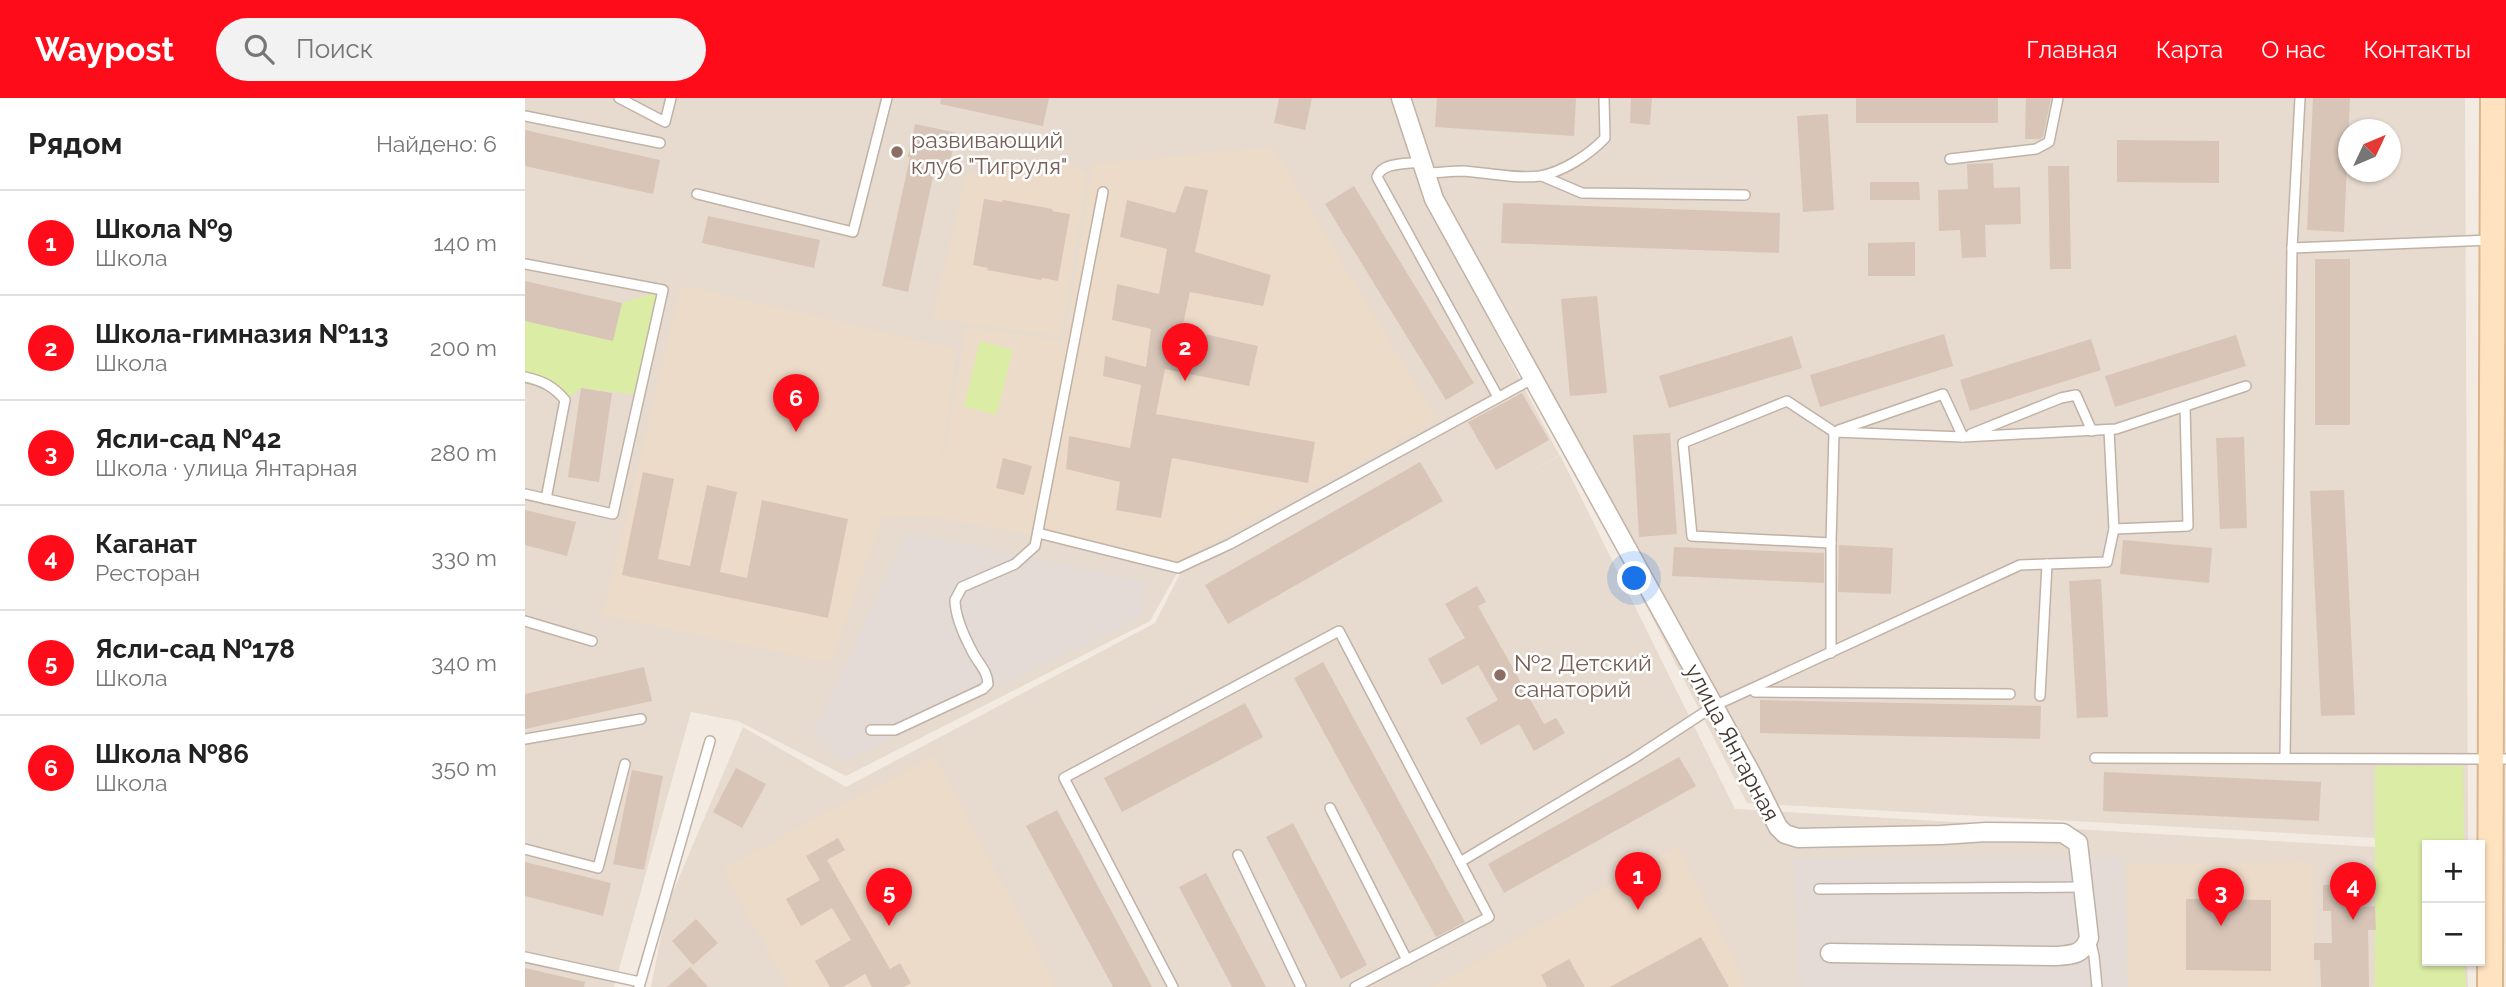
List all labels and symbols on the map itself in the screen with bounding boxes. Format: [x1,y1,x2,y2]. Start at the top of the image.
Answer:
north arrow [2338,119,2401,182]
place label: развивающий клуб "Тигруля" [911,126,1068,179]
marker: развивающий клуб "Тигруля" [889,144,905,160]
pin: 2 [1162,323,1208,381]
pin: 6 [773,374,819,432]
your location [1617,561,1651,595]
place label: №2 Детский санаторий [1514,649,1652,702]
street label: улица Янтарная [1680,659,1786,825]
marker: №2 Детский санаторий [1492,667,1508,683]
pin: 1 [1615,852,1661,910]
pin: 4 [2330,862,2376,920]
pin: 5 [866,868,912,926]
pin: 3 [2198,868,2244,926]

